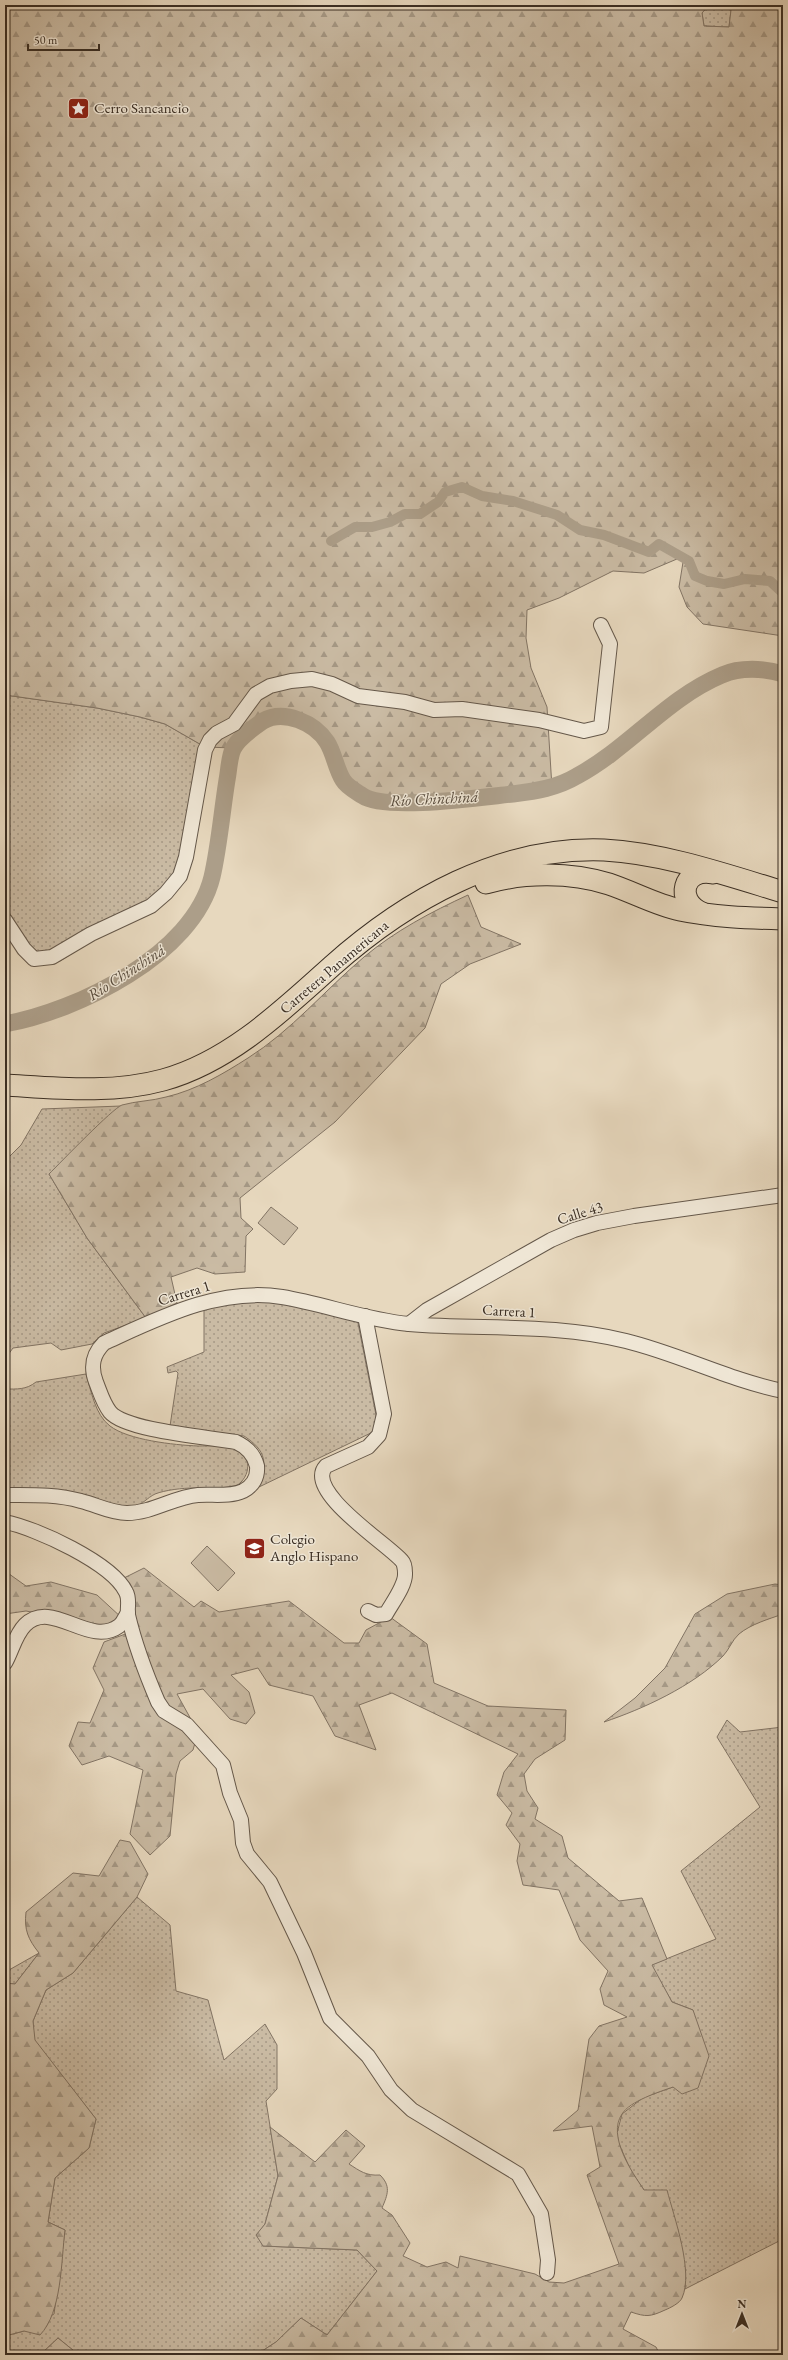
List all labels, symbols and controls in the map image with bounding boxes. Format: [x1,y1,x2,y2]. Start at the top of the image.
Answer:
scale bar [28,26,99,52]
text: 50 m [34,32,58,48]
place icon: Cerro Sancancio [65,95,91,121]
place label: Cerro Sancancio [94,98,189,117]
water label: Río Chinchiná [389,786,479,811]
street label: Carretera Panamericana [275,915,392,1018]
water label: Río Chinchiná [83,939,169,1005]
street label: Calle 43 [555,1197,605,1228]
street label: Carrera 1 [155,1276,212,1309]
street label: Carrera 1 [482,1300,536,1321]
place label: Colegio Anglo Hispano [269,1529,358,1565]
school or university icon: Colegio Anglo Hispano [241,1535,267,1561]
north arrow [722,2294,762,2334]
text: N [738,2297,747,2311]

